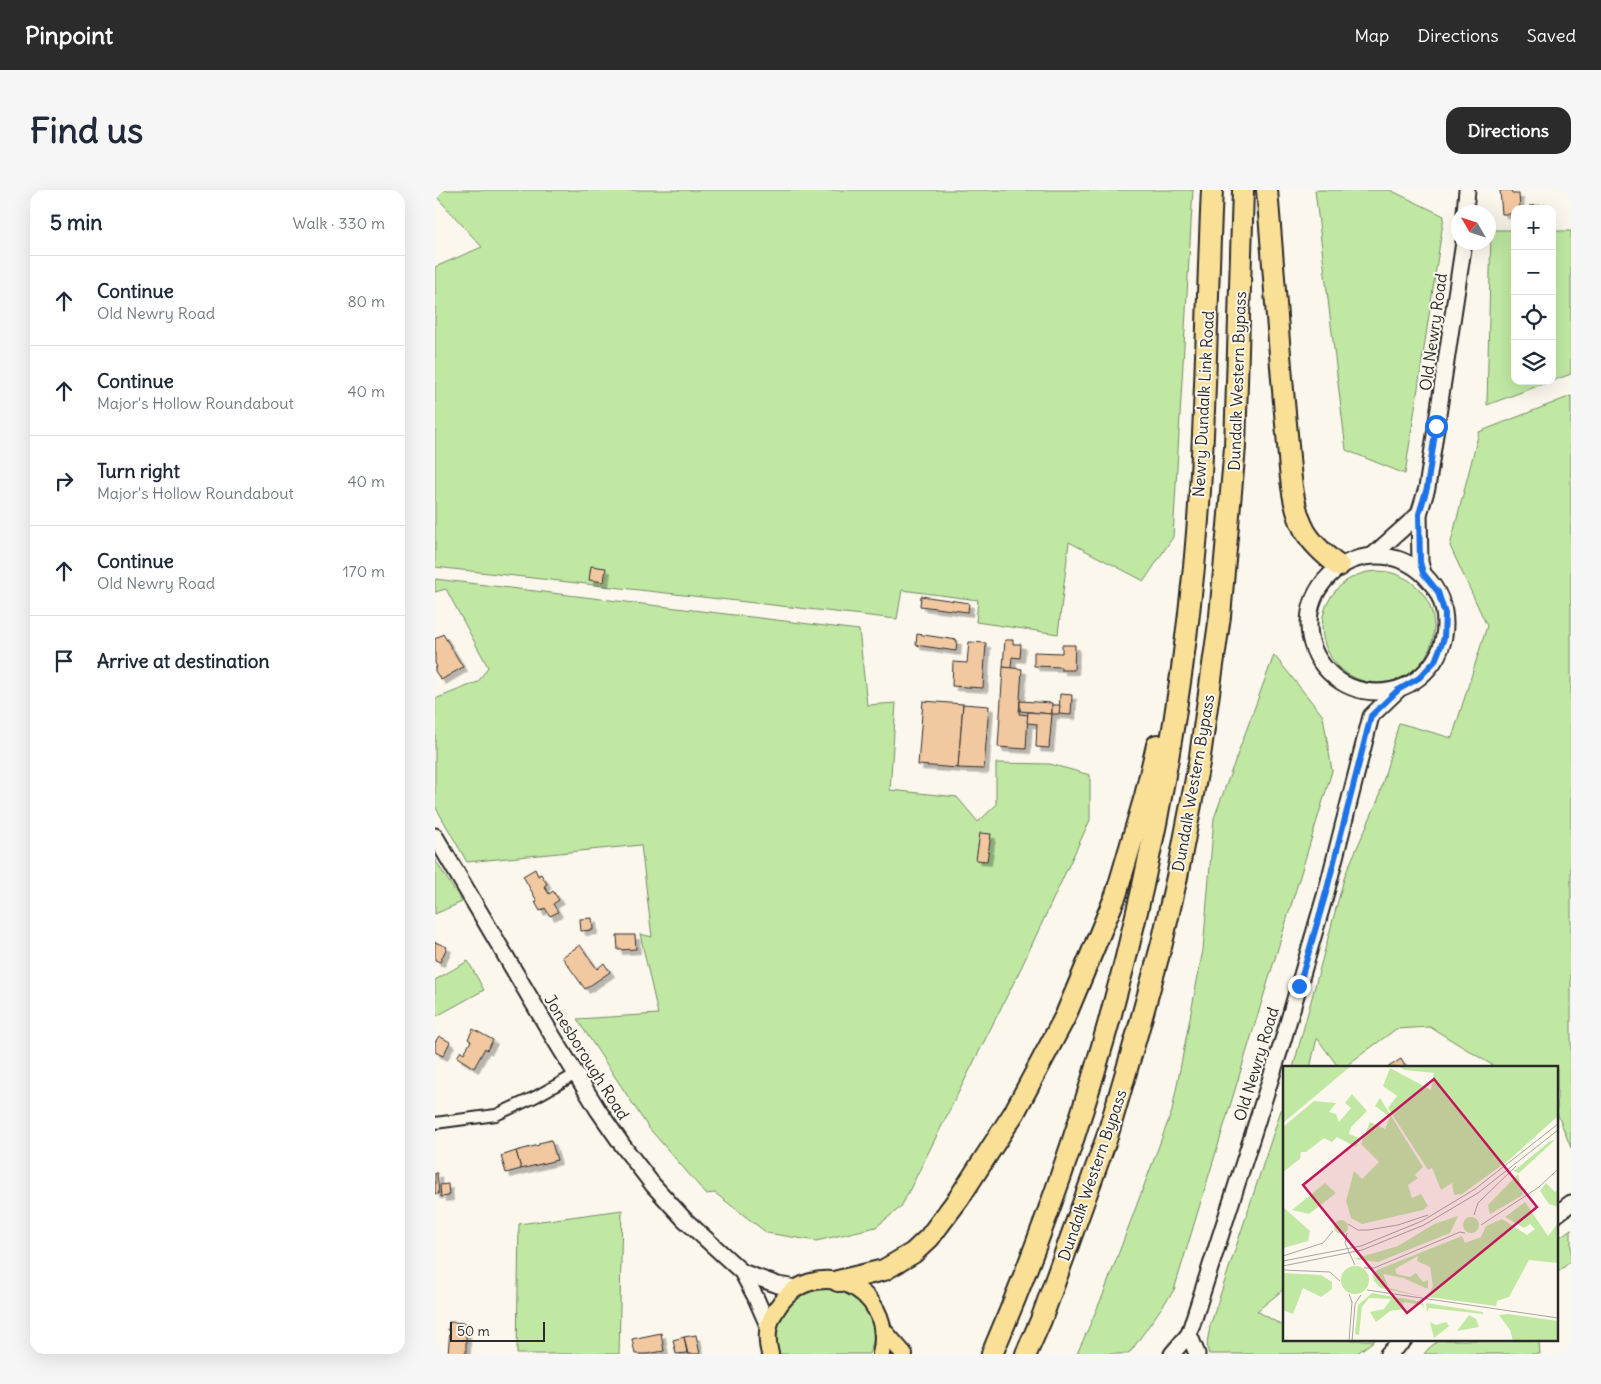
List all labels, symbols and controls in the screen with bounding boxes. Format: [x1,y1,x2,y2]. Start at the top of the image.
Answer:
text: Pinpoint [25,20,113,50]
text: Map [1354,24,1389,47]
text: Directions [1417,24,1499,47]
text: Saved [1527,24,1576,47]
button: Directions [1446,107,1571,154]
text: Find us [30,108,143,152]
north arrow [1451,205,1496,250]
map controls [1511,205,1556,385]
button: + [1511,205,1556,250]
text: 5 min [50,209,102,236]
text: Walk · 330 m [292,213,385,233]
button: − [1511,250,1556,295]
street label: Old Newry Road [1415,272,1451,392]
text: Continue [97,279,174,303]
icon: ahead [50,287,78,315]
text: 80 m [347,291,385,311]
street label: Dundalk Western Bypass [1224,291,1250,471]
button: locate [1511,295,1556,340]
text: Old Newry Road [97,303,215,323]
street label: Newry Dundalk Link Road [1188,310,1218,498]
button: layers [1511,340,1556,385]
text: Continue [97,369,174,393]
icon: ahead [50,377,78,405]
text: 40 m [347,381,385,401]
text: Major's Hollow Roundabout [97,393,294,413]
route start [1425,415,1448,438]
text: Turn right [97,459,180,483]
icon: right [50,467,78,495]
text: 40 m [347,471,385,491]
text: Major's Hollow Roundabout [97,483,294,503]
text: Continue [97,549,174,573]
icon: ahead [50,557,78,585]
text: 170 m [342,561,385,581]
text: Old Newry Road [97,573,215,593]
icon: arrive [50,647,78,675]
text: Arrive at destination [97,649,270,673]
street label: Dundalk Western Bypass [1168,693,1218,873]
route end [1288,975,1311,998]
street label: Jonesborough Road [540,991,634,1123]
street label: Old Newry Road [1229,1005,1283,1123]
inset map [1283,1066,1559,1342]
street label: Dundalk Western Bypass [1053,1087,1131,1263]
scale bar [450,1319,545,1342]
text: 50 m [457,1322,490,1340]

